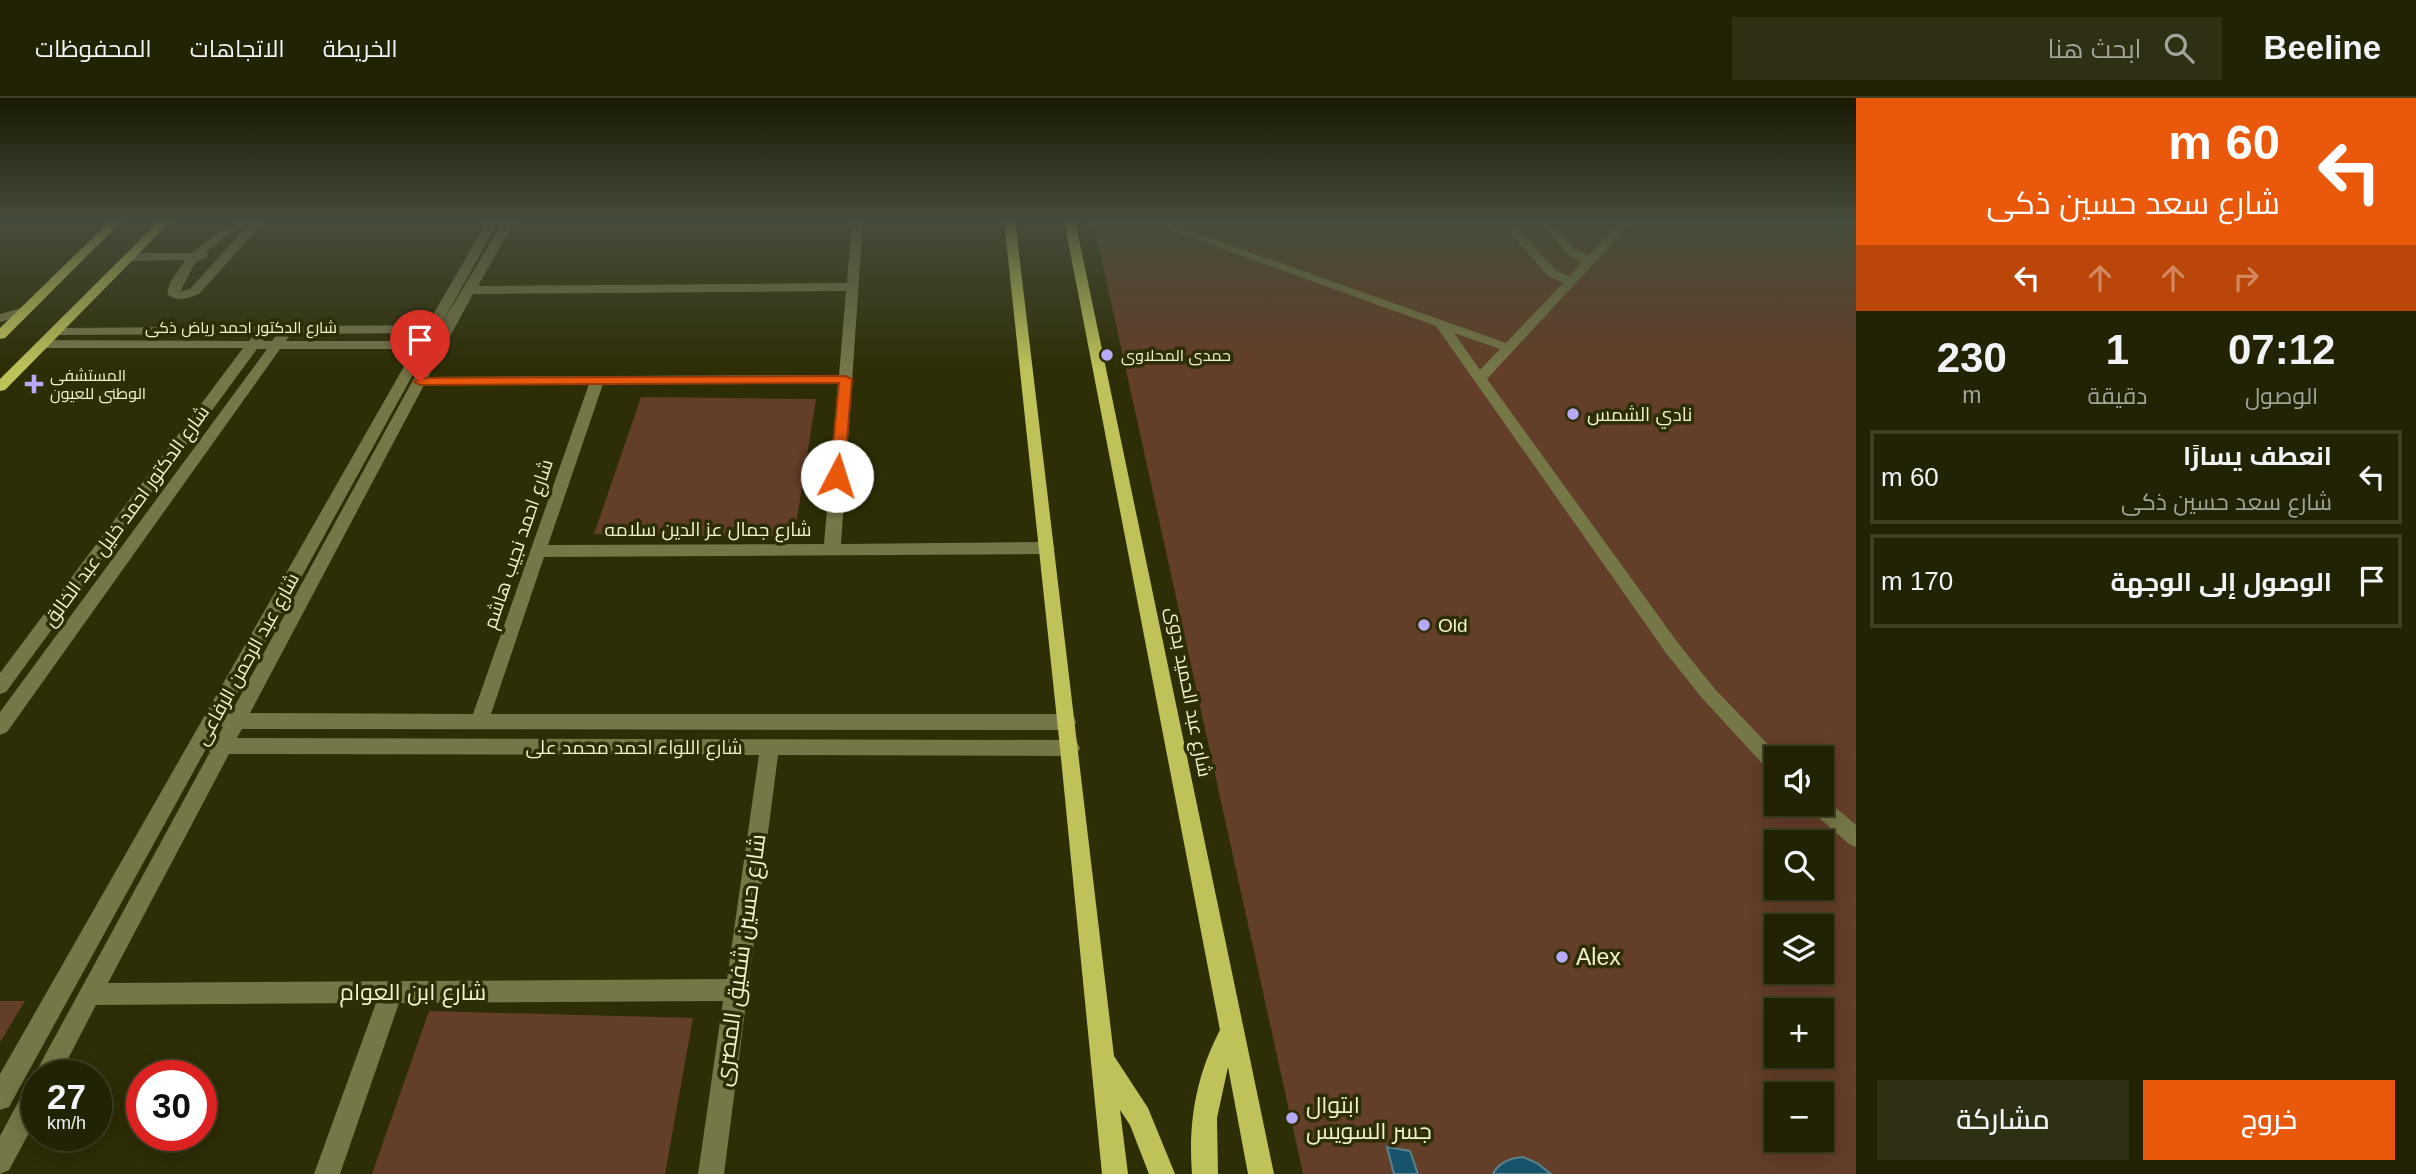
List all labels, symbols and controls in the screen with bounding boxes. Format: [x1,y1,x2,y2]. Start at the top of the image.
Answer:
search box [1732,17,2222,80]
icon: search [2160,29,2198,67]
text: Beeline [2264,29,2381,66]
text: ابحث هنا [2048,34,2142,64]
text: المحفوظات [35,35,152,62]
text: الاتجاهات [190,35,285,62]
text: الخريطة [323,35,398,62]
text: 60 m [2168,115,2280,169]
icon: left [2304,126,2395,217]
text: شارع سعد حسين ذكى [1987,185,2280,221]
icon: left [2008,259,2046,297]
icon: ahead [2081,259,2119,297]
icon: ahead [2154,259,2192,297]
icon: right [2227,259,2265,297]
pin [390,310,450,382]
street label: شارع الدكتور احمد رياض ذكى [145,319,337,339]
icon: arrive [401,321,439,359]
text: 1 [2106,326,2129,373]
text: 07:12 [2228,326,2335,373]
text: 230 [1937,334,2007,381]
marker: حمدى المحلاوى [1099,347,1115,363]
place label: حمدى المحلاوى [1121,347,1231,366]
place label: المستشفى الوطنى للعيون [50,367,146,404]
marker: المستشفى الوطنى للعيون [24,374,44,394]
text: m [1962,382,1981,408]
text: دقيقة [2087,383,2147,409]
text: الوصول [2245,383,2318,409]
street label: شارع الدكتور احمد خليل عبد الخالق [39,402,216,632]
place label: نادي الشمس [1587,404,1692,429]
marker: نادي الشمس [1565,406,1581,422]
position arrow [800,439,874,513]
text: انعطف يسارًا [2183,441,2332,471]
street label: شارع احمد نجيب هاشم [479,456,560,632]
icon: left [2353,458,2391,496]
text: 60 m [1881,462,1939,492]
text: شارع سعد حسين ذكى [2121,489,2332,515]
street label: شارع جمال عز الدين سلامه [605,519,812,543]
icon: arrive [2353,562,2391,600]
text: 170 m [1881,566,1953,596]
text: الوصول إلى الوجهة [2110,567,2332,597]
street label: شارع عبد الرحمن الرفاعى [191,569,306,750]
street label: شارع عبد الحميد بدوى [1159,605,1216,779]
place label: Old [1438,615,1468,636]
marker: Old [1416,617,1432,633]
street label: شارع اللواء احمد محمد على [525,737,743,761]
map controls [1764,746,1834,1152]
button: sound [1764,746,1834,816]
button: search [1764,830,1834,900]
street label: شارع حسين شفيق المصرى [709,832,774,1088]
button: layers [1764,914,1834,984]
place label: Alex [1576,944,1621,970]
marker: Alex [1554,949,1570,965]
street label: شارع ابن العوام [340,979,486,1008]
button: + [1764,998,1834,1068]
speed limit sign: 30 [126,1060,217,1151]
text: 27 [47,1077,86,1116]
button: مشاركة [1877,1080,2129,1160]
button: خروج [2143,1080,2395,1160]
button: − [1764,1082,1834,1152]
place label: ابتوال جسر السويس [1306,1092,1432,1145]
marker: ابتوال جسر السويس [1284,1110,1300,1126]
text: km/h [47,1113,86,1133]

